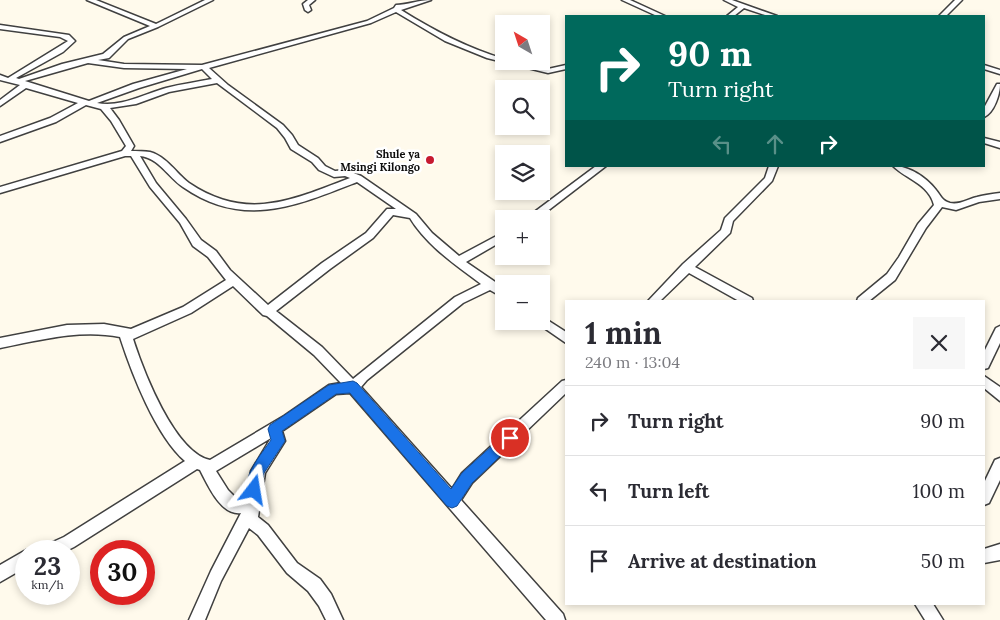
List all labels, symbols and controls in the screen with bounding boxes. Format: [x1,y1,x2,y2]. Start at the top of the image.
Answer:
north arrow [495,15,550,70]
map controls [495,15,550,330]
text: 90 m [668,31,752,76]
icon: right [585,35,650,100]
text: Turn right [668,75,773,103]
button: search [495,80,550,135]
icon: left [708,130,736,158]
icon: ahead [761,130,789,158]
icon: right [814,130,842,158]
button: layers [495,145,550,200]
place label: Shule ya Msingi Kilongo [340,147,420,174]
marker: Shule ya Msingi Kilongo [424,154,436,166]
button: + [495,210,550,265]
button: − [495,275,550,330]
text: 1 min [585,314,662,352]
button: close [913,317,965,369]
text: 240 m · 13:04 [585,352,680,372]
icon: right [585,407,613,435]
text: Turn right [628,409,724,433]
text: 90 m [920,409,965,433]
pin [489,417,531,459]
icon: arrive [496,424,524,452]
position arrow [227,463,279,515]
icon: left [585,477,613,505]
text: Turn left [628,479,709,503]
text: 100 m [913,479,965,503]
speed limit sign: 30 [90,540,155,605]
icon: arrive [585,547,613,575]
text: Arrive at destination [628,549,817,573]
text: 50 m [921,549,965,573]
text: 23 [34,550,61,582]
text: km/h [31,577,64,592]

